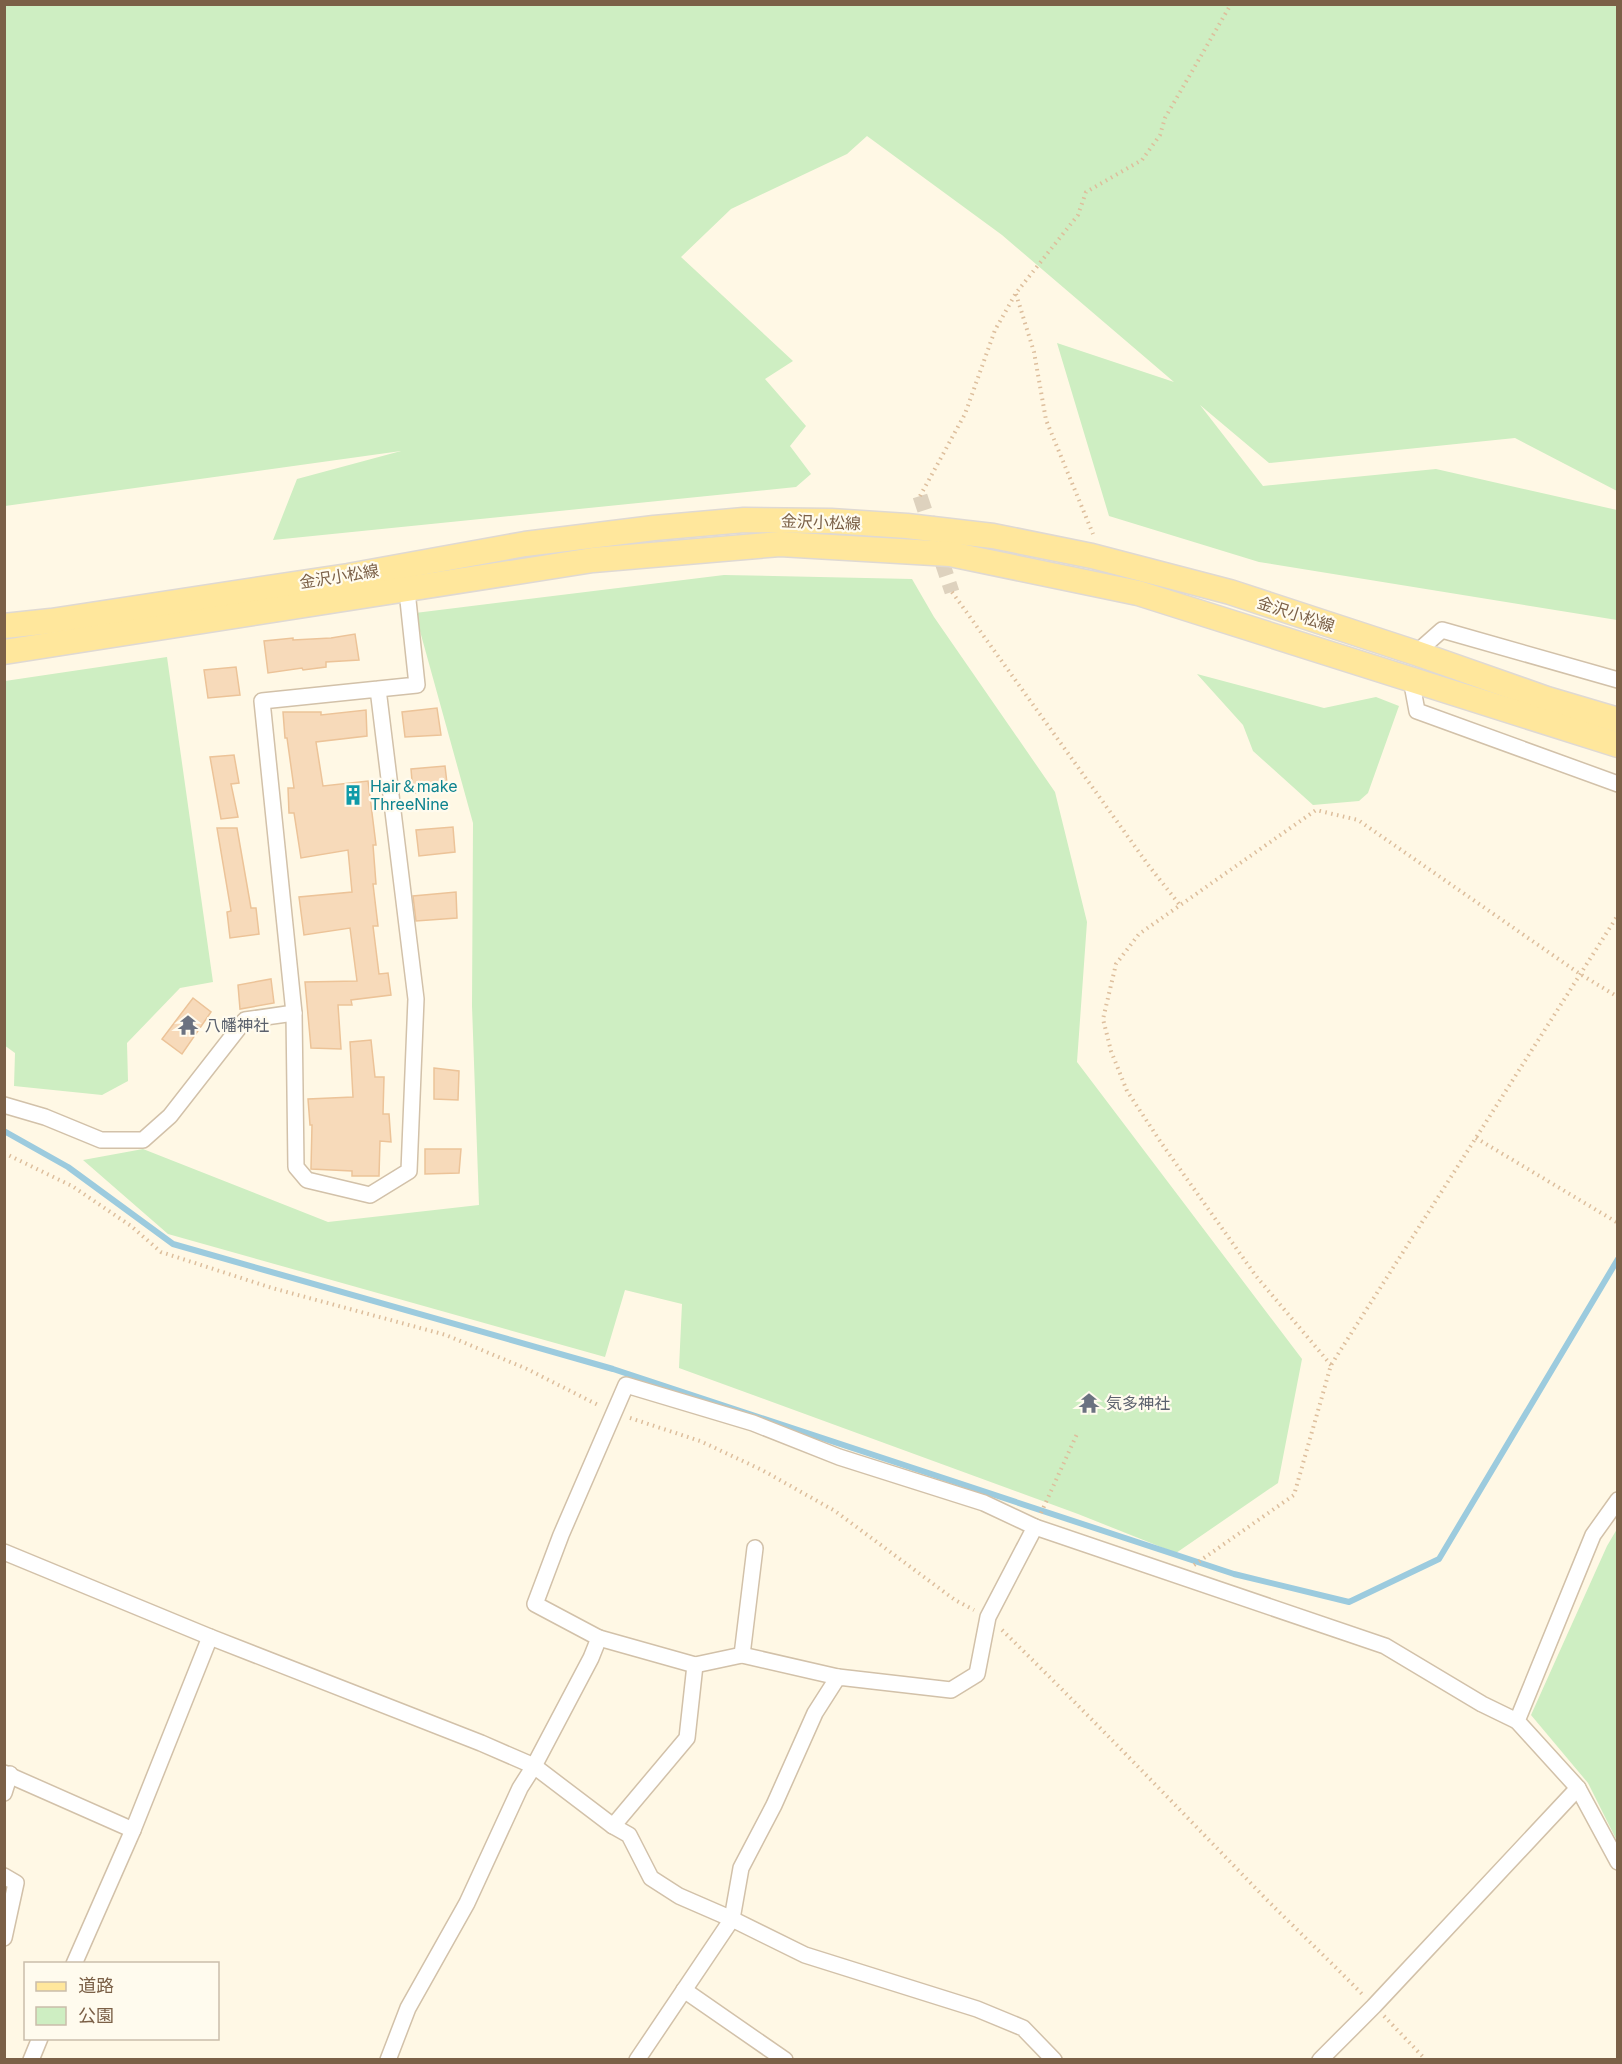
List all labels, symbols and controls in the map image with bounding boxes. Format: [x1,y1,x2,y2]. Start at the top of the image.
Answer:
street label: 金沢小松線 [781,511,861,533]
street label: 金沢小松線 [298,560,380,592]
street label: 金沢小松線 [1255,592,1337,636]
place label: Hair＆make ThreeNine [370,776,458,814]
building icon: Hair＆make ThreeNine [341,783,365,807]
temple icon: 八幡神社 [176,1013,200,1037]
place label: 八幡神社 [205,1015,269,1035]
temple icon: 気多神社 [1077,1391,1101,1415]
place label: 気多神社 [1106,1393,1170,1413]
legend [24,1962,219,2040]
text: 道路 [78,1975,114,1996]
text: 公園 [78,2005,114,2026]

